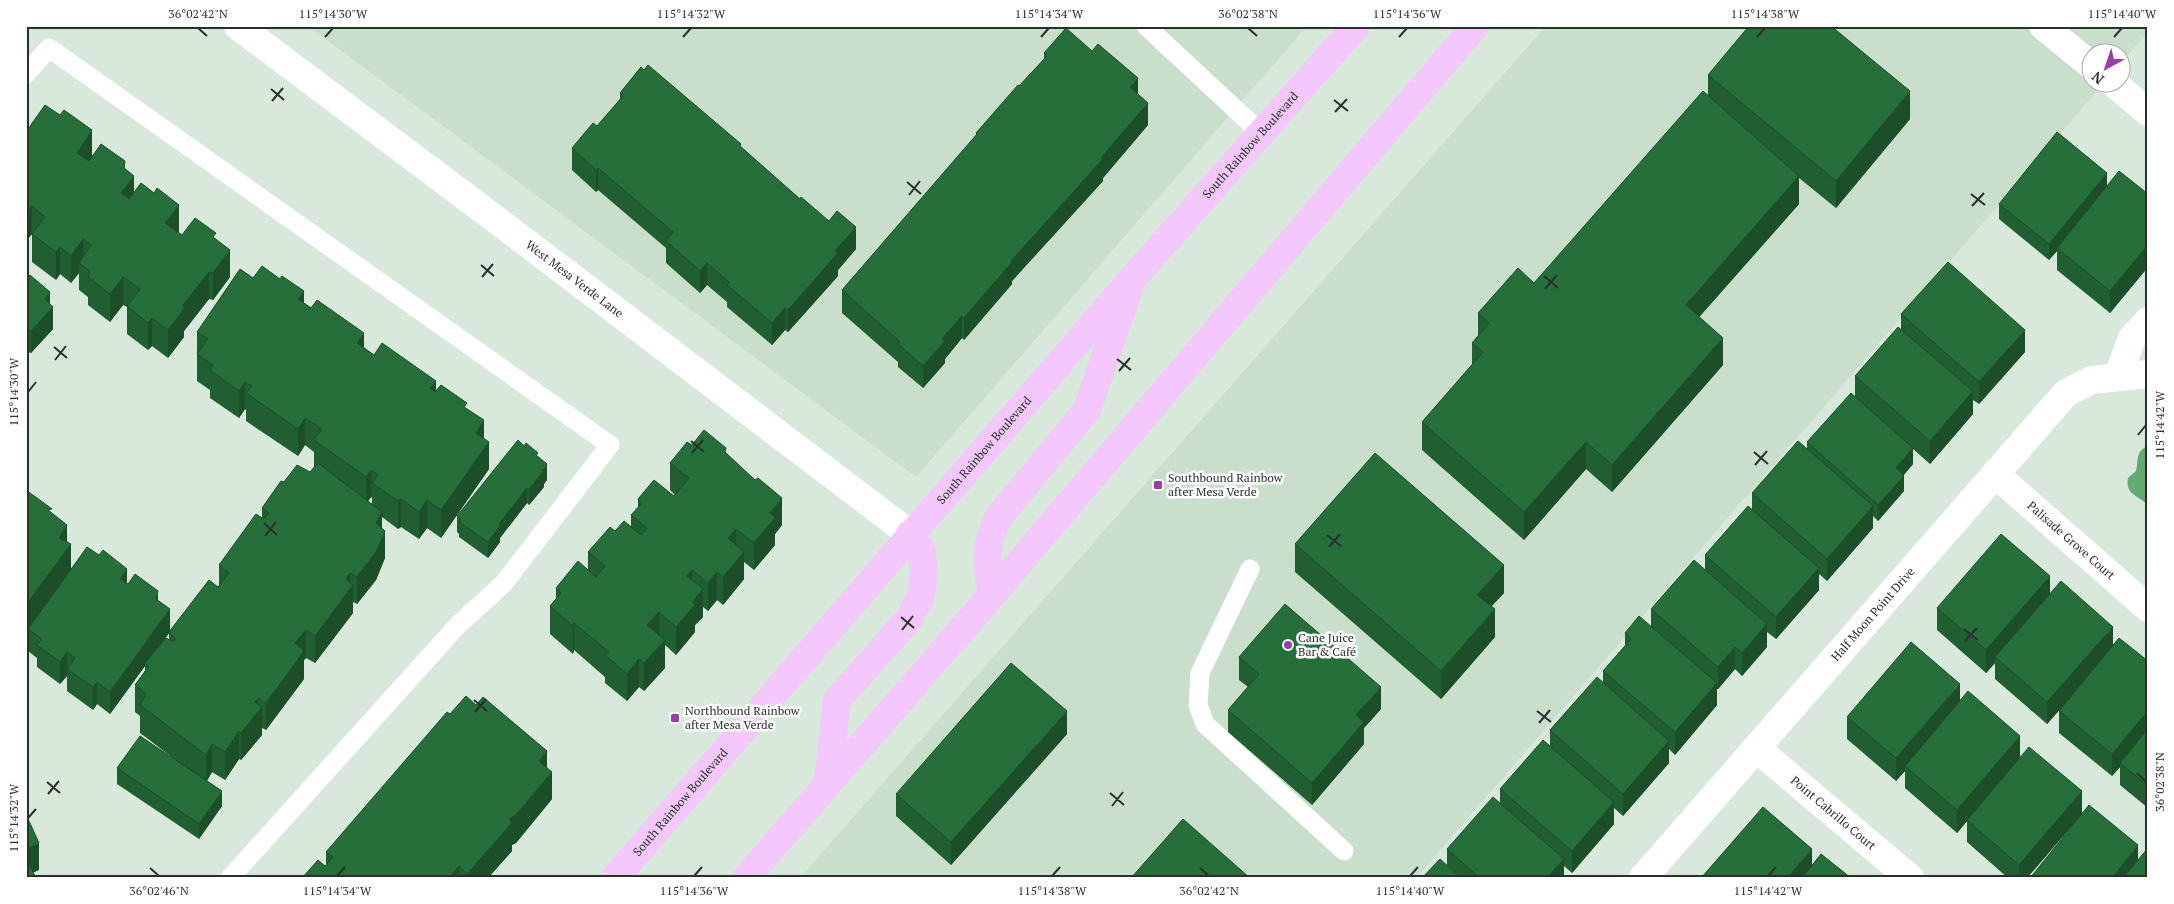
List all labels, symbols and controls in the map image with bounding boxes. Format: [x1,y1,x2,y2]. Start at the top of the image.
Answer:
text: 36°02'42"N [168,6,228,21]
text: 115°14'30"W [299,6,368,21]
text: 115°14'32"W [657,6,726,21]
text: 115°14'34"W [1015,6,1084,21]
text: 36°02'38"N [1218,6,1278,21]
text: 115°14'36"W [1373,6,1442,21]
text: 115°14'38"W [1731,6,1800,21]
text: 115°14'40"W [2088,6,2157,21]
north arrow [2082,42,2132,92]
text: N [2087,67,2107,89]
street label: South Rainbow Boulevard [1199,88,1302,201]
street label: West Mesa Verde Lane [523,237,626,321]
text: 115°14'30"W [6,357,21,426]
text: 115°14'42"W [2152,390,2167,459]
street label: South Rainbow Boulevard [933,393,1035,507]
place label: Southbound Rainbow after Mesa Verde [1168,470,1283,499]
marker: Southbound Rainbow after Mesa Verde [1152,479,1164,491]
street label: Palisade Grove Court [2024,498,2119,583]
street label: Half Moon Point Drive [1828,564,1918,664]
place label: Cane Juice Bar & Café [1298,630,1356,659]
marker: Cane Juice Bar & Café [1282,639,1294,651]
place label: Northbound Rainbow after Mesa Verde [685,703,800,732]
marker: Northbound Rainbow after Mesa Verde [669,712,681,724]
street label: South Rainbow Boulevard [629,745,731,859]
text: 36°02'38"N [2152,752,2167,812]
street label: Point Cabrillo Court [1788,773,1880,853]
text: 115°14'32"W [6,783,21,852]
text: 36°02'46"N [129,883,189,898]
text: 115°14'34"W [303,883,372,898]
text: 115°14'36"W [660,883,729,898]
text: 115°14'38"W [1018,883,1087,898]
text: 36°02'42"N [1179,883,1239,898]
text: 115°14'40"W [1376,883,1445,898]
text: 115°14'42"W [1734,883,1803,898]

